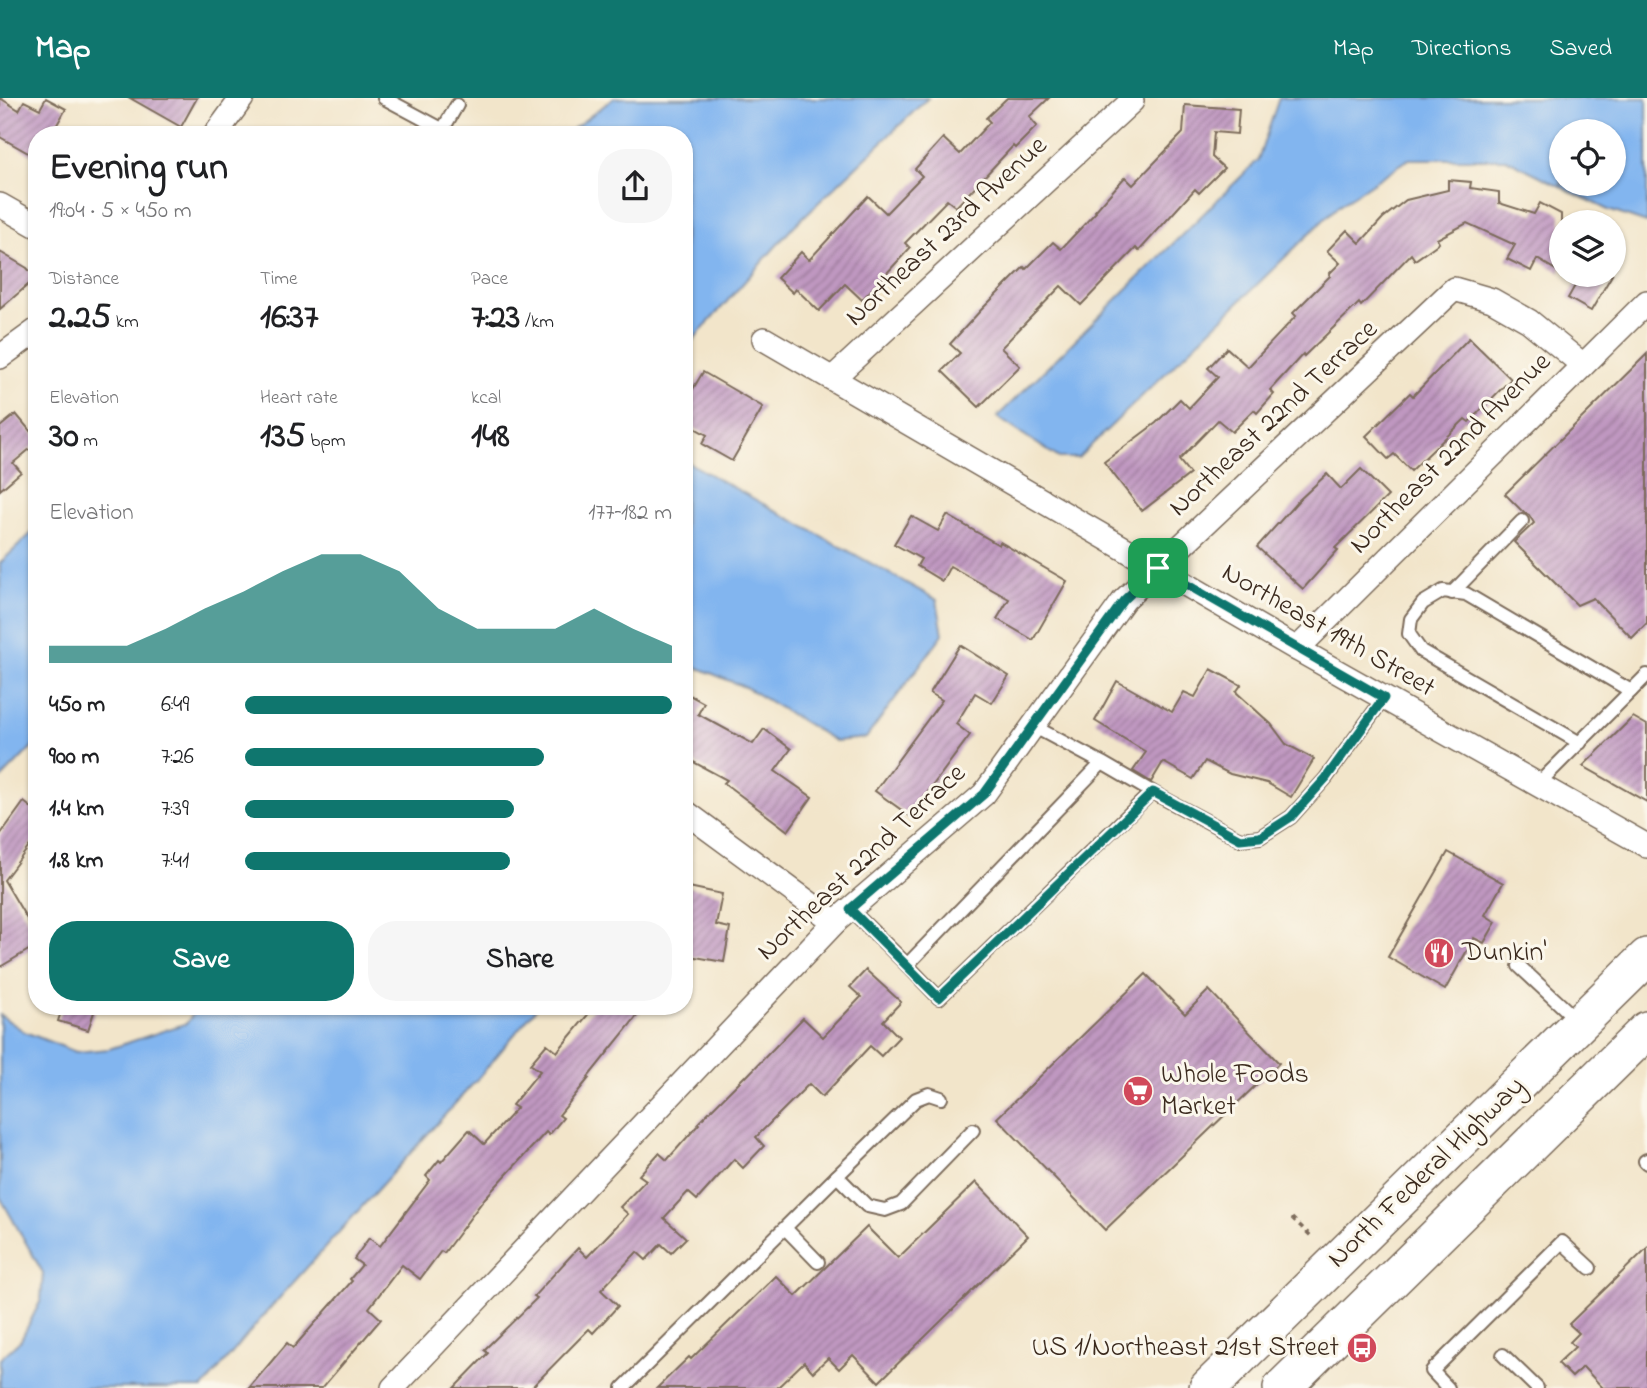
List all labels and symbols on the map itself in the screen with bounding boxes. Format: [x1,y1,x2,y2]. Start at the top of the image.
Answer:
street label: Northeast 23rd Avenue [837,127,1058,337]
street label: Northeast 22nd Terrace [1160,310,1388,527]
street label: Northeast 22nd Avenue [1341,343,1562,564]
pin [1128,538,1188,598]
street label: Northeast 19th Street [1213,553,1443,709]
street label: Northeast 22nd Terrace [748,754,976,971]
place label: Dunkin' [1461,933,1546,974]
restaurant icon: Dunkin' [1422,936,1456,970]
place label: Whole Foods Market [1161,1055,1309,1128]
street label: North Federal Highway [1319,1067,1535,1279]
supermarket icon: Whole Foods Market [1121,1074,1155,1108]
place label: US 1/Northeast 21st Street [1032,1328,1339,1369]
bus stop icon: US 1/Northeast 21st Street [1345,1331,1379,1365]

